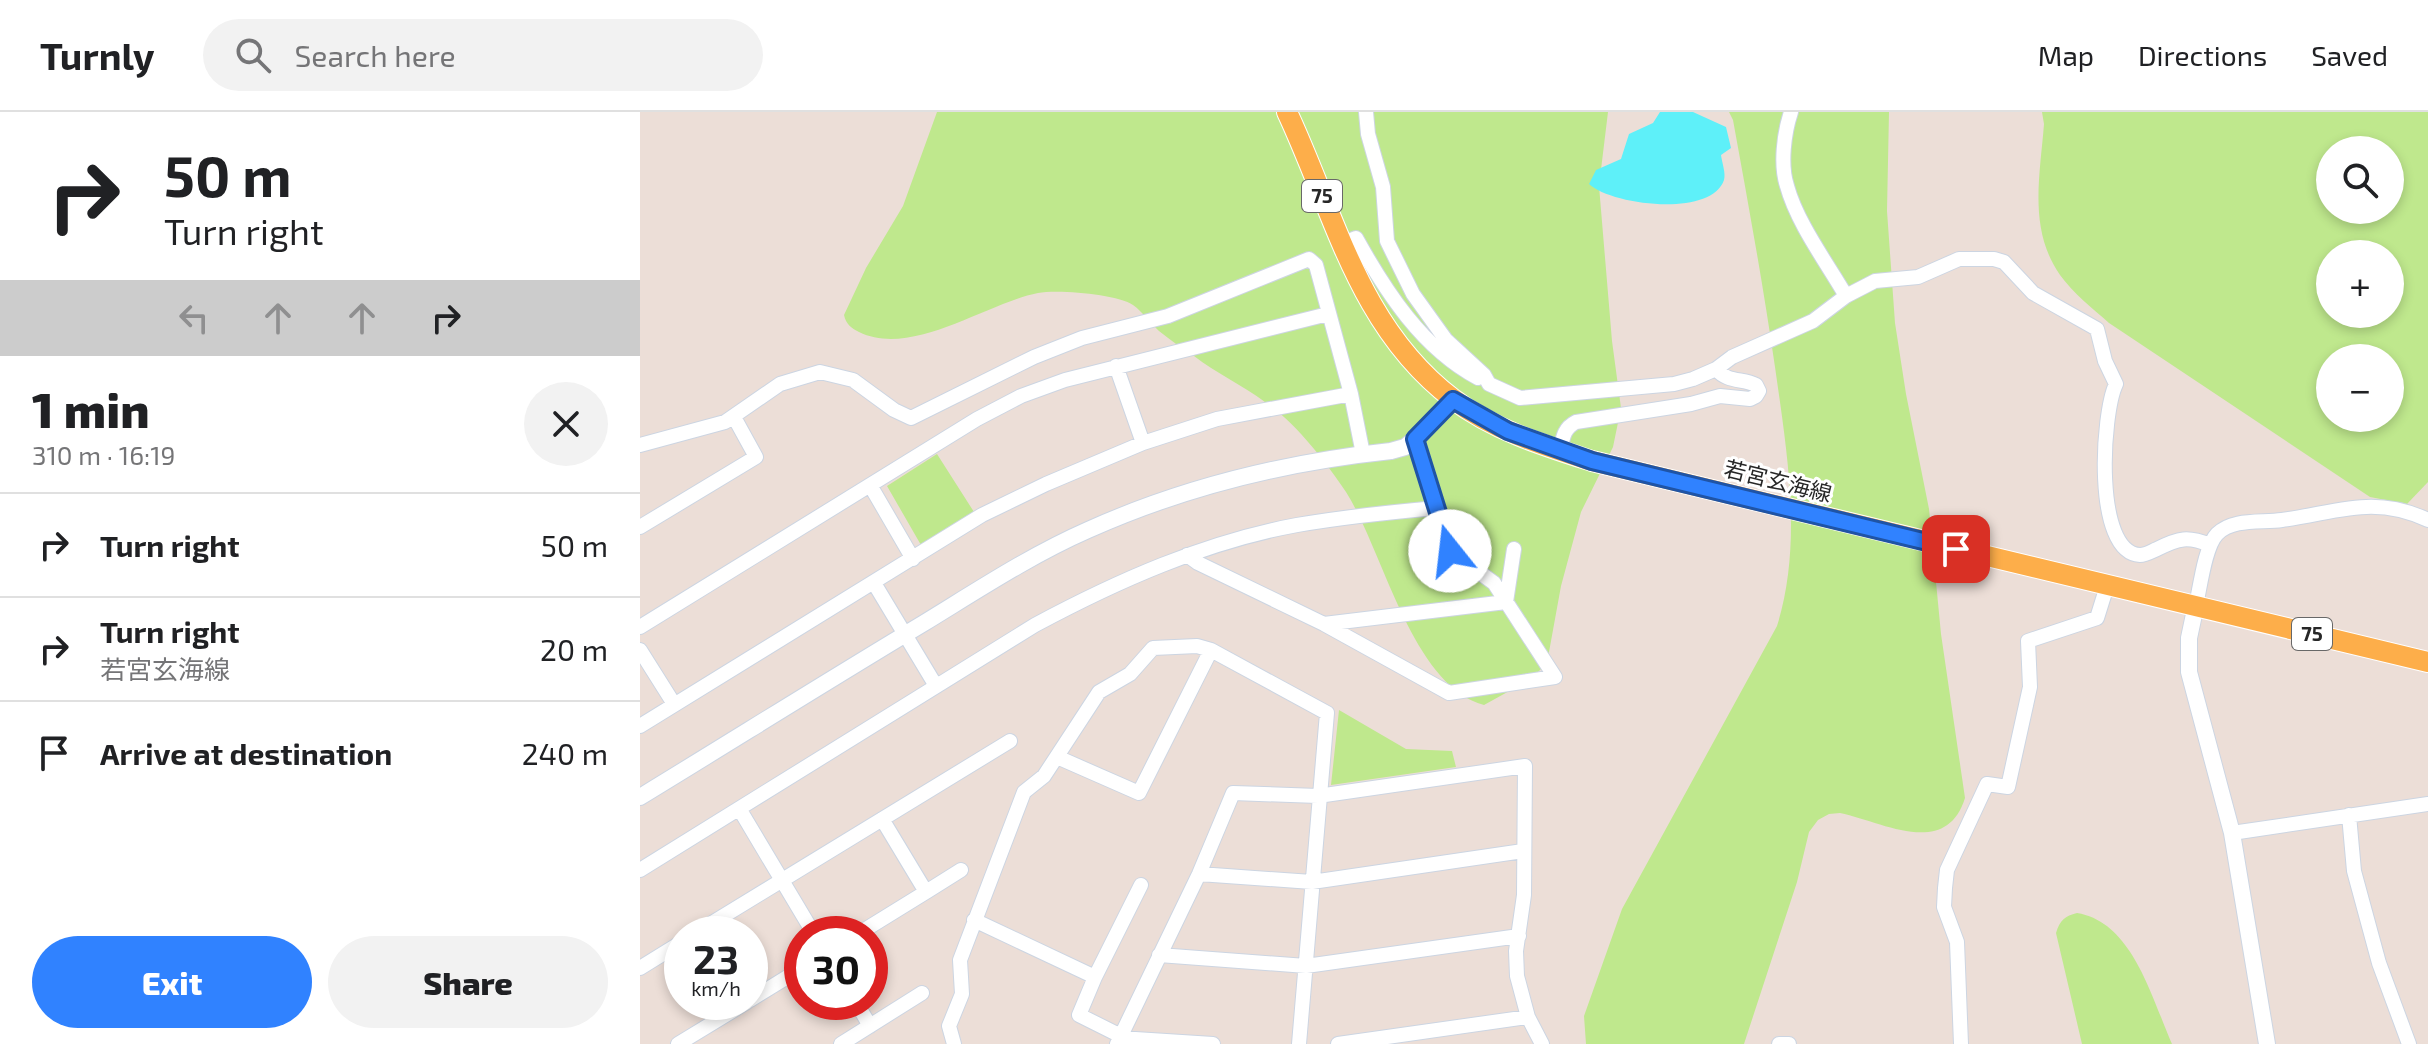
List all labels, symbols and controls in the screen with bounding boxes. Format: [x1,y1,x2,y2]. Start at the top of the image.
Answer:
search box [203,19,763,91]
text: Turnly [40,32,155,78]
icon: search [231,33,275,77]
text: Search here [295,37,456,73]
text: Map [2038,38,2094,72]
text: Directions [2138,38,2267,72]
text: Saved [2311,38,2388,72]
map controls [2316,136,2404,432]
button: search [2316,136,2404,224]
text: 50 m [164,141,292,208]
icon: right [32,144,136,248]
road number: 75 [1302,180,1342,212]
text: Turn right [164,209,324,252]
button: + [2316,240,2404,328]
icon: left [172,296,216,340]
icon: ahead [256,296,300,340]
icon: ahead [340,296,384,340]
icon: right [424,296,468,340]
button: − [2316,344,2404,432]
text: 1 min [32,380,150,438]
button: close [524,382,608,466]
text: 310 m · 16:19 [32,439,175,470]
street label: 若宮玄海線 [1722,454,1835,506]
position arrow [1408,509,1492,593]
pin [1922,515,1990,583]
icon: right [32,523,76,567]
text: Turn right [100,527,240,563]
text: 50 m [541,527,608,563]
icon: arrive [1934,527,1978,571]
text: Turn right [100,613,240,649]
road number: 75 [2292,618,2332,650]
icon: right [32,627,76,671]
text: 20 m [540,631,608,667]
text: 若宮玄海線 [100,653,230,684]
icon: arrive [32,731,76,775]
text: Arrive at destination [100,735,392,771]
text: 240 m [522,735,608,771]
speed limit sign: 30 [784,916,888,1020]
text: 23 [693,934,739,982]
button: Exit [32,936,312,1028]
button: Share [328,936,608,1028]
text: km/h [691,976,741,1000]

